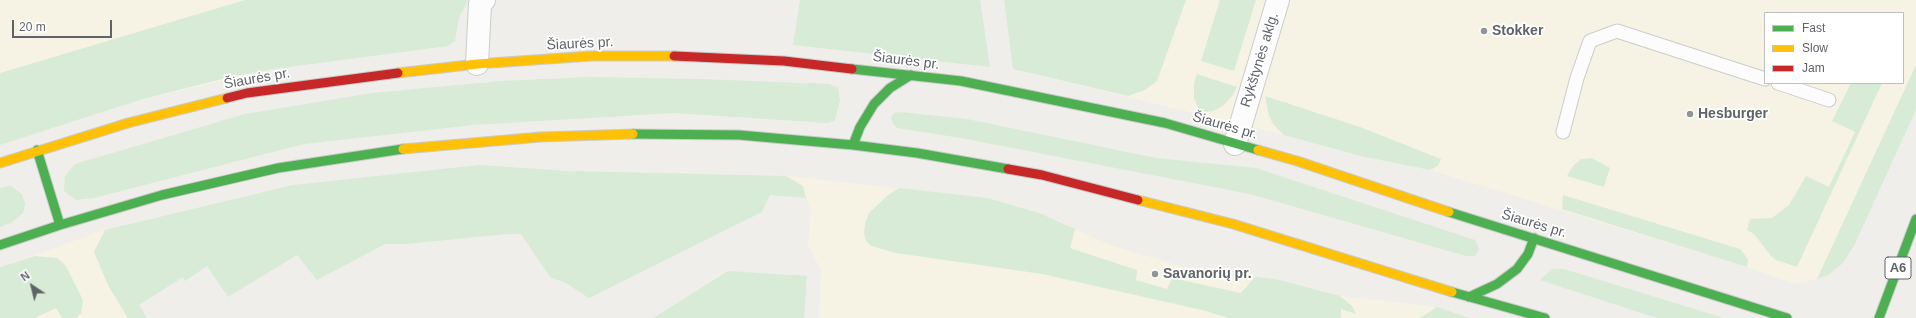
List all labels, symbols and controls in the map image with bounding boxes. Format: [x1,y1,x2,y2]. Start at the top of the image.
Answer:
street label: Rykštynės aklg. [1238,11,1282,109]
scale bar [14,12,114,38]
legend [1764,12,1904,84]
text: 20 m [19,20,46,34]
text: Fast [1802,21,1825,35]
place label: Stokker [1492,23,1543,39]
marker: Stokker [1479,26,1489,36]
street label: Šiaurės pr. [546,34,614,54]
text: Slow [1802,41,1828,55]
street label: Šiaurės pr. [872,49,940,73]
text: Jam [1802,61,1825,75]
street label: Šiaurės pr. [223,65,291,93]
place label: Hesburger [1698,106,1768,122]
street label: Šiaurės pr. [1191,109,1259,143]
marker: Hesburger [1685,109,1695,119]
street label: Šiaurės pr. [1500,206,1568,242]
road number: A6 [1885,257,1911,279]
north arrow [12,266,52,306]
place label: Savanorių pr. [1163,266,1252,282]
text: N [18,269,32,283]
marker: Savanorių pr. [1150,269,1160,279]

